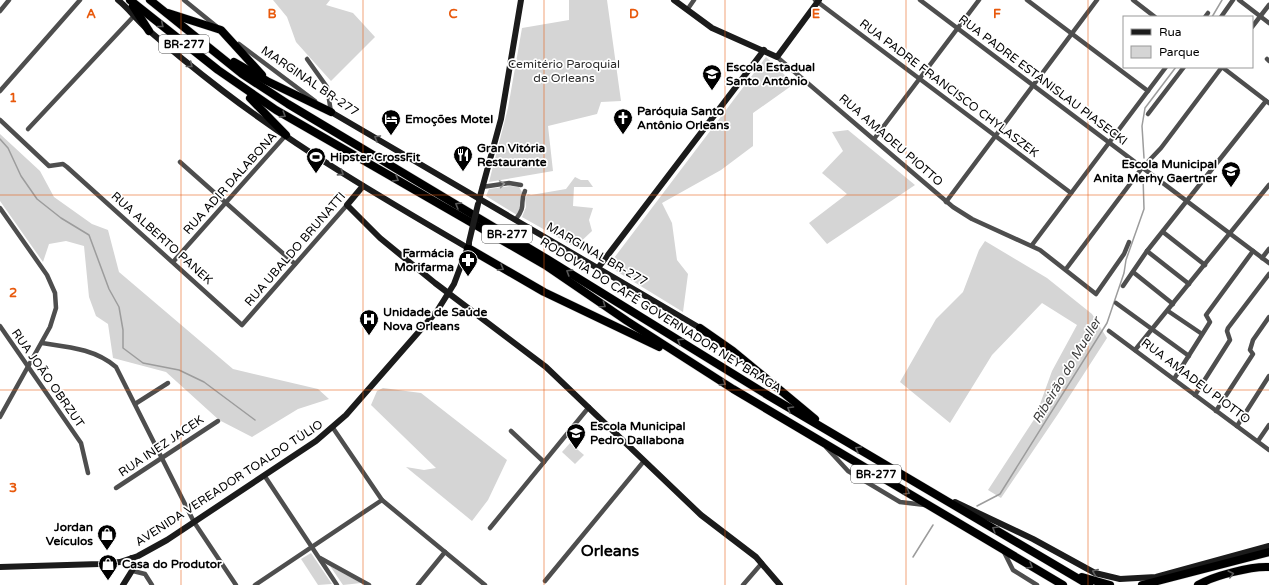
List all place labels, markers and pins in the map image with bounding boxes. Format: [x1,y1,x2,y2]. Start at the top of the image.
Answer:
place label: Escola Estadual Santo Antônio [726,60,815,88]
school or university icon: Escola Estadual Santo Antônio [701,63,723,91]
place label: Paróquia Santo Antônio Orleans [637,104,730,132]
church icon: Paróquia Santo Antônio Orleans [612,107,634,135]
hotel icon: Emoções Motel [380,108,402,136]
place label: Emoções Motel [405,112,493,127]
place label: Gran Vitória Restaurante [477,141,547,169]
restaurant icon: Gran Vitória Restaurante [452,144,474,172]
sports icon: Hipster CrossFit [305,146,327,174]
place label: Hipster CrossFit [330,150,421,165]
place label: Escola Municipal Anita Merhy Gaertner [1093,157,1217,186]
school or university icon: Escola Municipal Anita Merhy Gaertner [1220,160,1242,188]
place label: Farmácia Morifarma [394,246,454,274]
pharmacy icon: Farmácia Morifarma [457,249,479,277]
place label: Unidade de Saúde Nova Orleans [383,305,487,333]
hospital icon: Unidade de Saúde Nova Orleans [358,308,380,336]
place label: Escola Municipal Pedro Dallabona [590,419,686,447]
school or university icon: Escola Municipal Pedro Dallabona [565,422,587,450]
place label: Jordan Veículos [46,520,93,548]
shop icon: Jordan Veículos [96,523,118,551]
shop icon: Casa do Produtor [97,553,119,581]
place label: Casa do Produtor [122,557,222,571]

